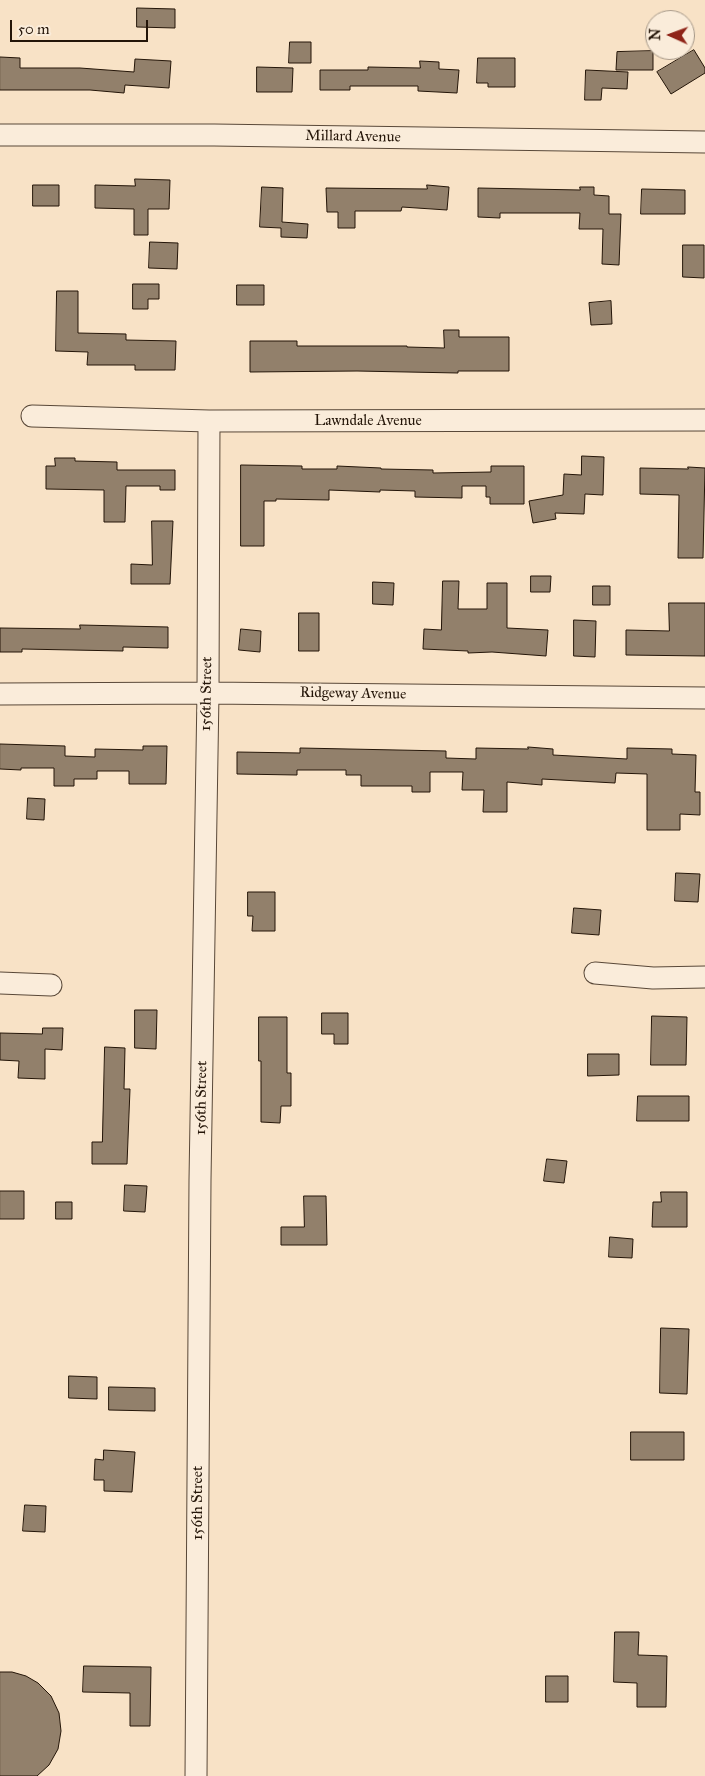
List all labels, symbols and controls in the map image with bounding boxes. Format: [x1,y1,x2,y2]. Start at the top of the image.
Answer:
scale bar [12,10,150,42]
north arrow [645,10,695,60]
text: 50 m [18,20,50,38]
text: N [647,28,664,41]
street label: Millard Avenue [305,127,401,147]
street label: Lawndale Avenue [314,412,422,430]
street label: 156th Street [197,657,217,731]
street label: Ridgeway Avenue [300,684,406,704]
street label: 156th Street [192,1061,212,1135]
street label: 156th Street [189,1466,207,1540]

